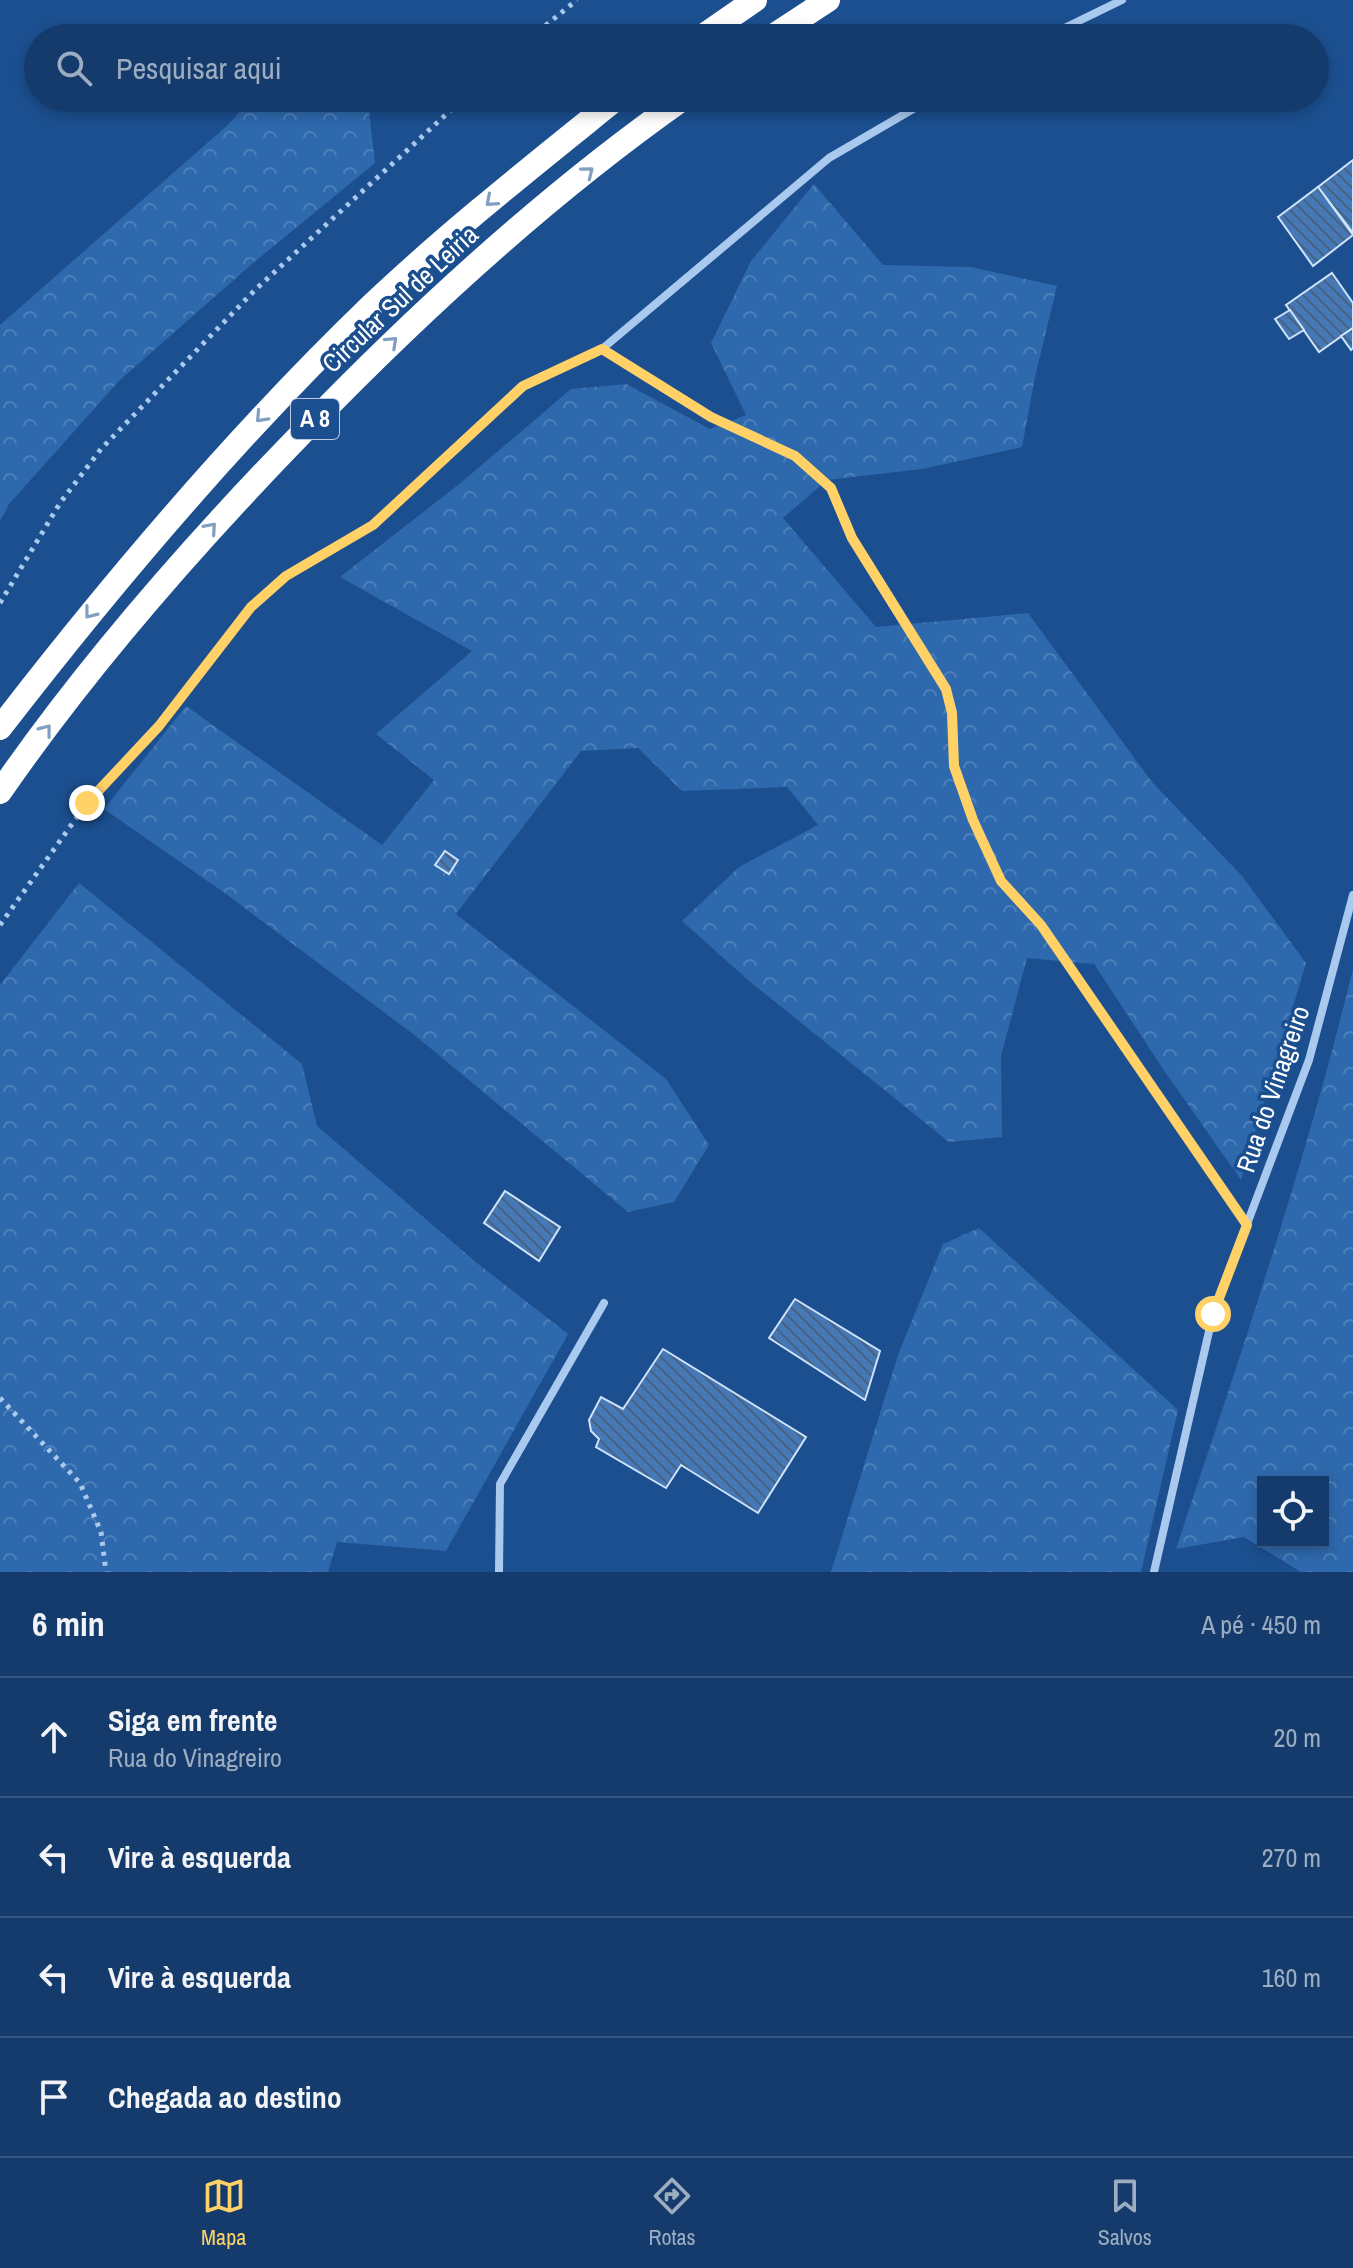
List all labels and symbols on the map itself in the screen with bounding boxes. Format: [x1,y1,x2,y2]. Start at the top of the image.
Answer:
one-way arrow [579,167,594,182]
one-way arrow [486,191,501,206]
street label: Circular Sul de Leiria [314,217,485,380]
one-way arrow [383,337,397,351]
road number: A 8 [291,399,339,439]
one-way arrow [256,408,271,422]
one-way arrow [201,523,216,538]
one-way arrow [85,604,100,618]
one-way arrow [37,724,51,739]
route end [69,785,105,821]
street label: Rua do Vinagreiro [1228,1001,1317,1177]
route start [1195,1296,1231,1332]

